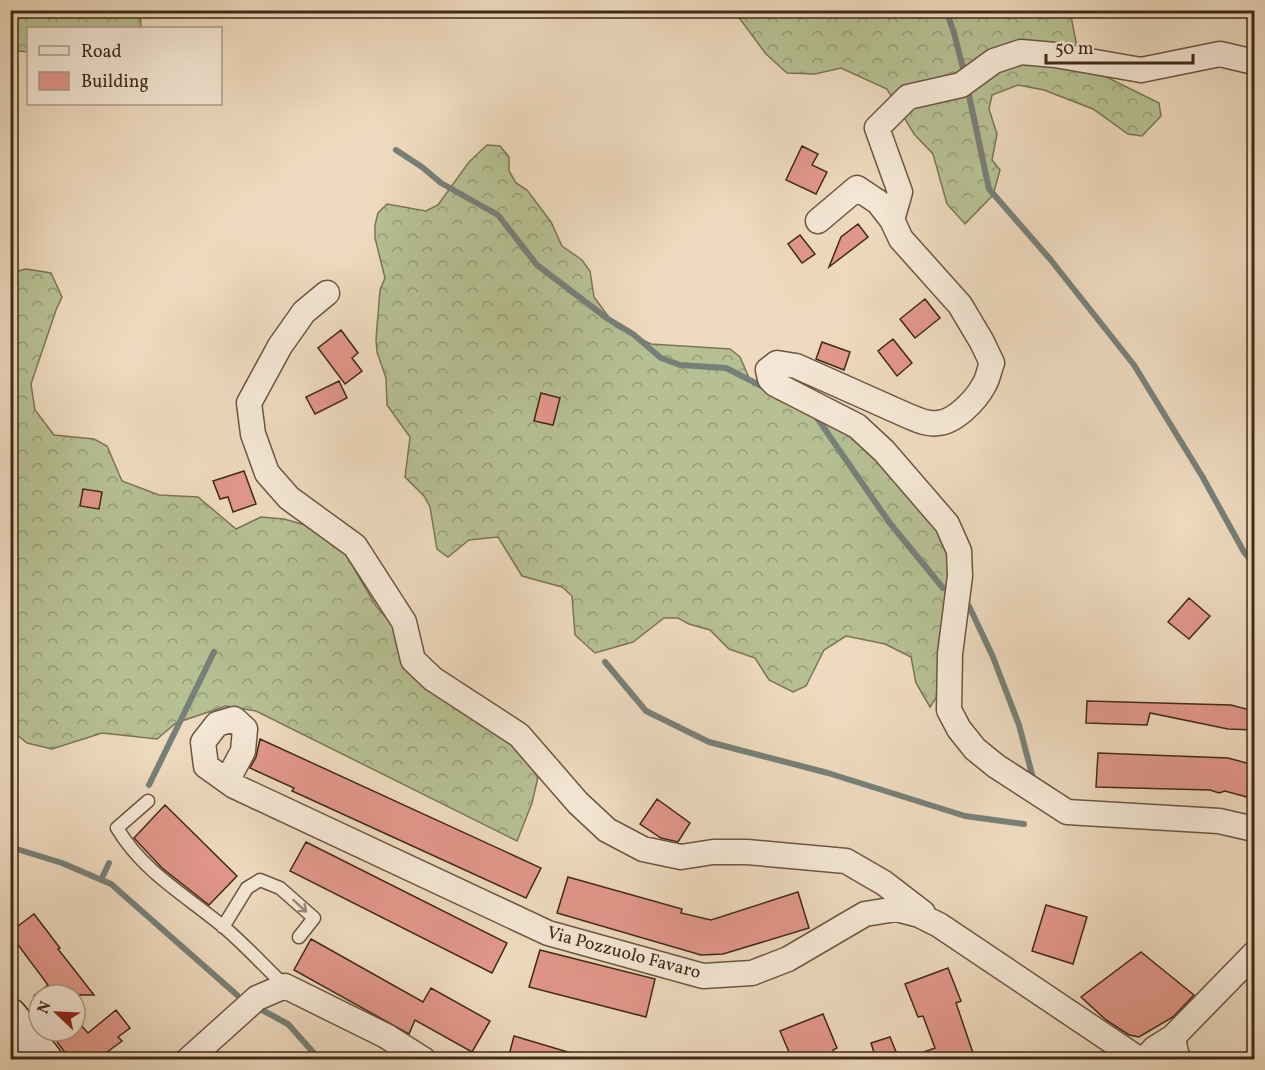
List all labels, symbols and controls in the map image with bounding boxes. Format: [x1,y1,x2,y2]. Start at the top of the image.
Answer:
legend [27,27,222,105]
scale bar [1046,27,1193,65]
text: 50 m [1055,37,1094,62]
text: Road [81,40,122,65]
text: Building [81,70,149,95]
one-way arrow [293,899,308,913]
street label: Via Pozzuolo Favaro [544,921,703,986]
north arrow [27,983,87,1043]
text: N [33,998,58,1018]

